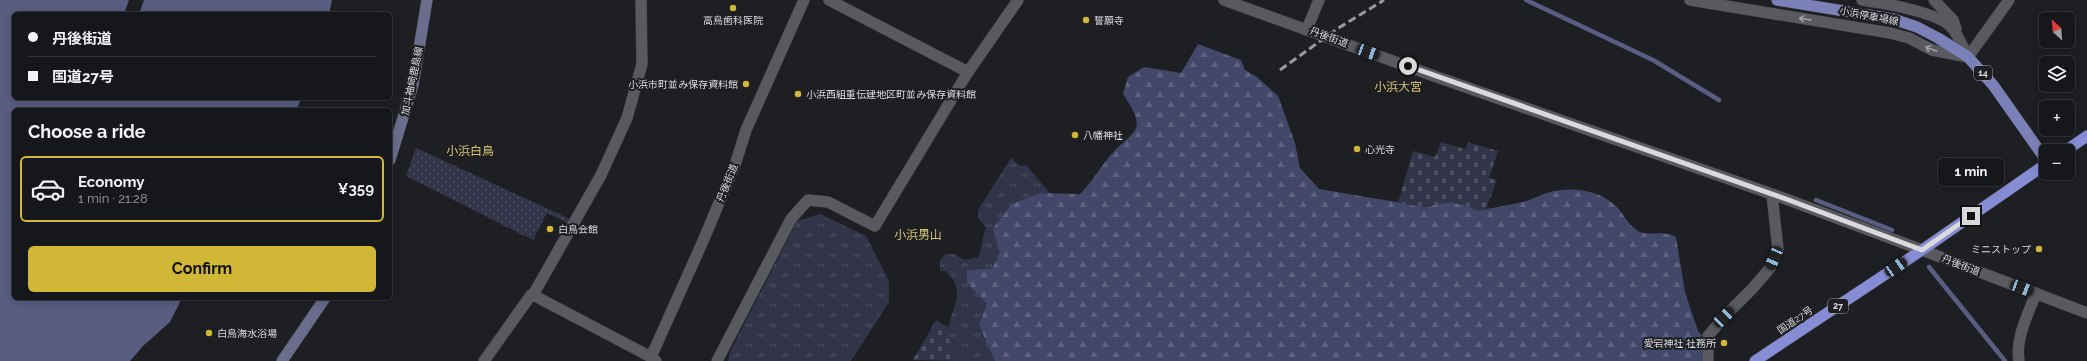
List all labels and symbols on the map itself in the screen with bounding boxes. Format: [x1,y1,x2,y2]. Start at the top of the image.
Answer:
marker: 高鳥歯科医院 [728,3,738,13]
street label: 小浜停車場線 [1839,5,1899,27]
north arrow [2039,12,2075,48]
place label: 高鳥歯科医院 [703,15,763,26]
marker: 誓願寺 [1081,15,1091,25]
place label: 誓願寺 [1094,15,1124,26]
one-way arrow [1799,15,1812,23]
street label: 丹後街道 [1308,25,1350,49]
car [1355,42,1381,62]
one-way arrow [1925,44,1937,52]
street label: 加斗袖崎鹿島線 [399,46,425,116]
route start [1399,57,1417,75]
road number: 14 [1974,66,1992,80]
place label: 小浜市町並み保存資料館 [628,79,738,90]
marker: 小浜市町並み保存資料館 [741,79,751,89]
district label: 小浜大宮 [1374,80,1422,94]
marker: 小浜西組重伝建地区町並み保存資料館 [793,89,803,99]
place label: 小浜西組重伝建地区町並み保存資料館 [806,89,976,100]
marker: 八幡神社 [1070,130,1080,140]
place label: 八幡神社 [1083,130,1123,141]
district label: 小浜白鳥 [446,144,494,158]
marker: 心光寺 [1352,144,1362,154]
place label: 心光寺 [1365,144,1395,155]
callout: 1 min [1938,158,2004,186]
street label: 丹後街道 [714,162,740,204]
route end [1962,207,1980,225]
marker: 白鳥会館 [545,224,555,234]
place label: 白鳥会館 [558,224,598,235]
district label: 小浜男山 [894,228,942,242]
place label: ミニストップ [1971,244,2031,255]
marker: ミニストップ [2034,244,2044,254]
car [1764,245,1784,271]
street label: 丹後街道 [1940,253,1982,277]
car [1883,255,1909,279]
car [2009,278,2035,298]
road number: 27 [1828,299,1848,313]
car [1711,304,1737,330]
street label: 国道27号 [1775,304,1815,336]
marker: 白鳥海水浴場 [204,328,214,338]
place label: 白鳥海水浴場 [217,328,277,339]
place label: 愛宕神社 社務所 [1643,338,1716,349]
marker: 愛宕神社 社務所 [1719,338,1729,348]

